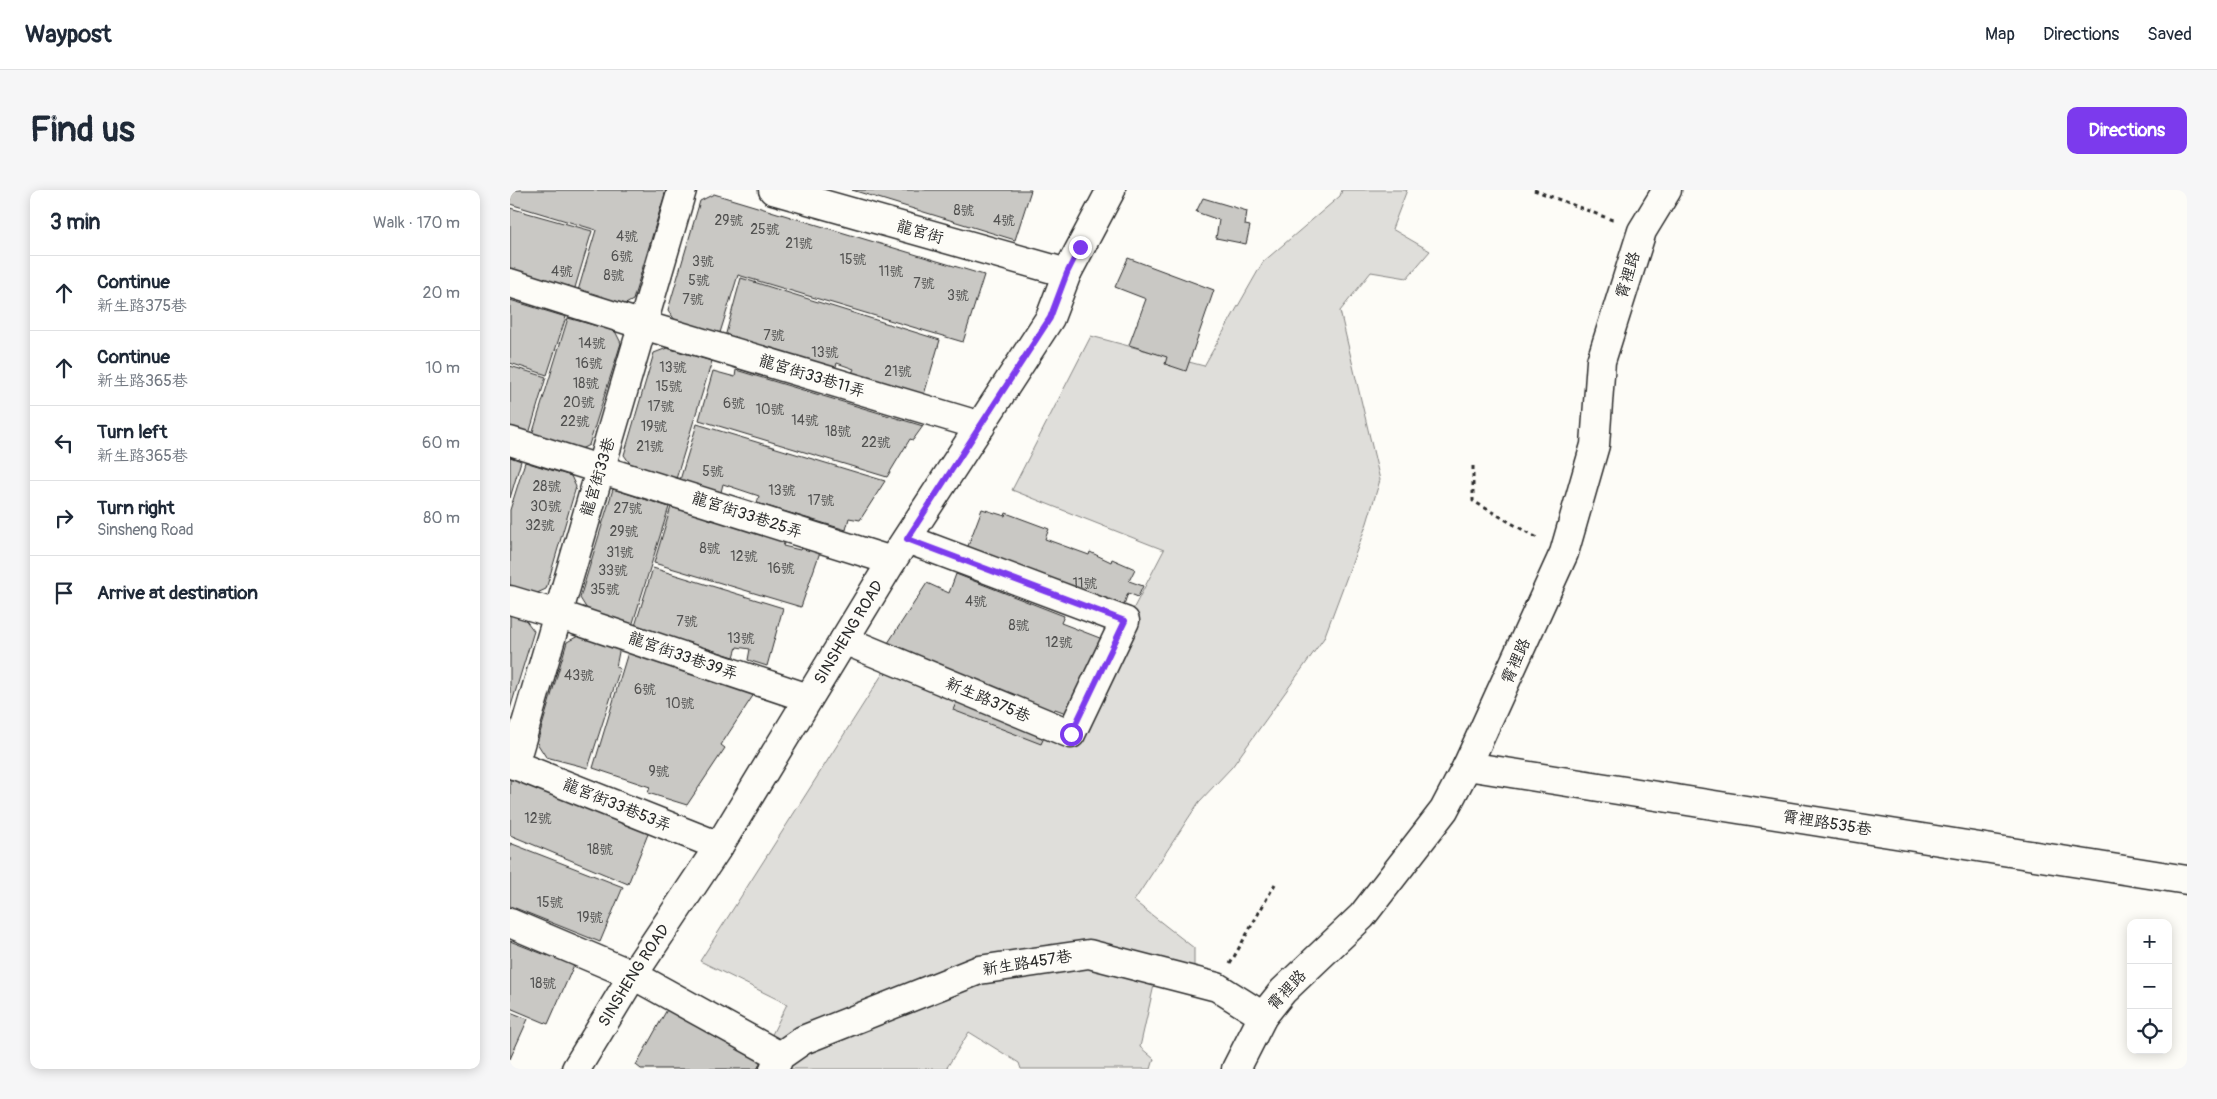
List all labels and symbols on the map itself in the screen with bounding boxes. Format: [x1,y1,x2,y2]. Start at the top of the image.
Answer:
house number: 8號 [953,202,975,219]
house number: 29號 [714,212,744,229]
house number: 4號 [993,212,1015,229]
street label: 龍宮街 [894,216,946,248]
house number: 25號 [750,221,780,238]
house number: 4號 [616,228,638,245]
house number: 21號 [785,235,813,252]
route end [1069,236,1092,259]
house number: 6號 [611,248,633,265]
street label: 霄裡路 [1611,249,1645,301]
house number: 15號 [839,251,867,268]
house number: 3號 [692,253,714,270]
house number: 4號 [551,263,573,280]
house number: 11號 [879,263,903,280]
house number: 8號 [603,267,625,284]
house number: 5號 [688,272,710,289]
house number: 7號 [913,275,935,292]
house number: 3號 [947,287,969,304]
house number: 7號 [682,291,704,308]
house number: 7號 [763,327,785,344]
house number: 14號 [578,335,606,352]
house number: 13號 [811,344,839,361]
street label: 龍宮街33巷11弄 [756,350,868,402]
house number: 16號 [575,355,603,372]
house number: 13號 [659,359,687,376]
house number: 21號 [884,363,912,380]
house number: 18號 [573,375,599,392]
house number: 15號 [655,378,683,395]
house number: 20號 [563,394,595,411]
house number: 6號 [723,395,745,412]
house number: 17號 [648,398,674,415]
house number: 10號 [755,401,785,418]
house number: 14號 [791,412,819,429]
house number: 22號 [560,413,590,430]
house number: 19號 [641,418,667,435]
house number: 18號 [825,423,851,440]
house number: 22號 [861,434,891,451]
street label: 龍宮街33巷 [576,435,620,519]
house number: 21號 [636,438,664,455]
house number: 5號 [702,463,724,480]
house number: 28號 [533,478,561,495]
house number: 13號 [768,482,796,499]
street label: 龍宮街33巷25弄 [689,488,805,542]
house number: 17號 [808,492,834,509]
house number: 30號 [530,498,562,515]
house number: 27號 [613,500,643,517]
house number: 32號 [525,517,555,534]
house number: 29號 [609,523,639,540]
house number: 8號 [699,540,721,557]
house number: 31號 [606,544,634,561]
house number: 12號 [730,548,758,565]
house number: 16號 [767,560,795,577]
house number: 33號 [598,562,628,579]
house number: 11號 [1073,575,1097,592]
street label: SINSHENG ROAD [810,577,888,688]
house number: 35號 [590,581,620,598]
house number: 4號 [965,593,987,610]
house number: 7號 [676,613,698,630]
house number: 8號 [1008,617,1030,634]
street label: 龍宮街33巷39弄 [625,628,741,684]
house number: 13號 [727,630,755,647]
house number: 12號 [1045,634,1073,651]
street label: 霄裡路 [1497,635,1535,687]
house number: 43號 [564,667,594,684]
street label: 新生路375巷 [943,673,1033,727]
house number: 6號 [634,681,656,698]
house number: 10號 [665,695,695,712]
route start [1060,723,1083,746]
house number: 9號 [648,763,670,780]
street label: 龍宮街33巷53弄 [560,774,674,836]
street label: 霄裡路535巷 [1781,806,1873,840]
house number: 12號 [524,810,552,827]
house number: 18號 [587,841,613,858]
house number: 15號 [536,894,564,911]
house number: 19號 [577,909,603,926]
street label: SINSHENG ROAD [594,920,674,1030]
street label: 新生路457巷 [981,946,1073,980]
street label: 霄裡路 [1263,966,1311,1014]
house number: 18號 [530,975,556,992]

